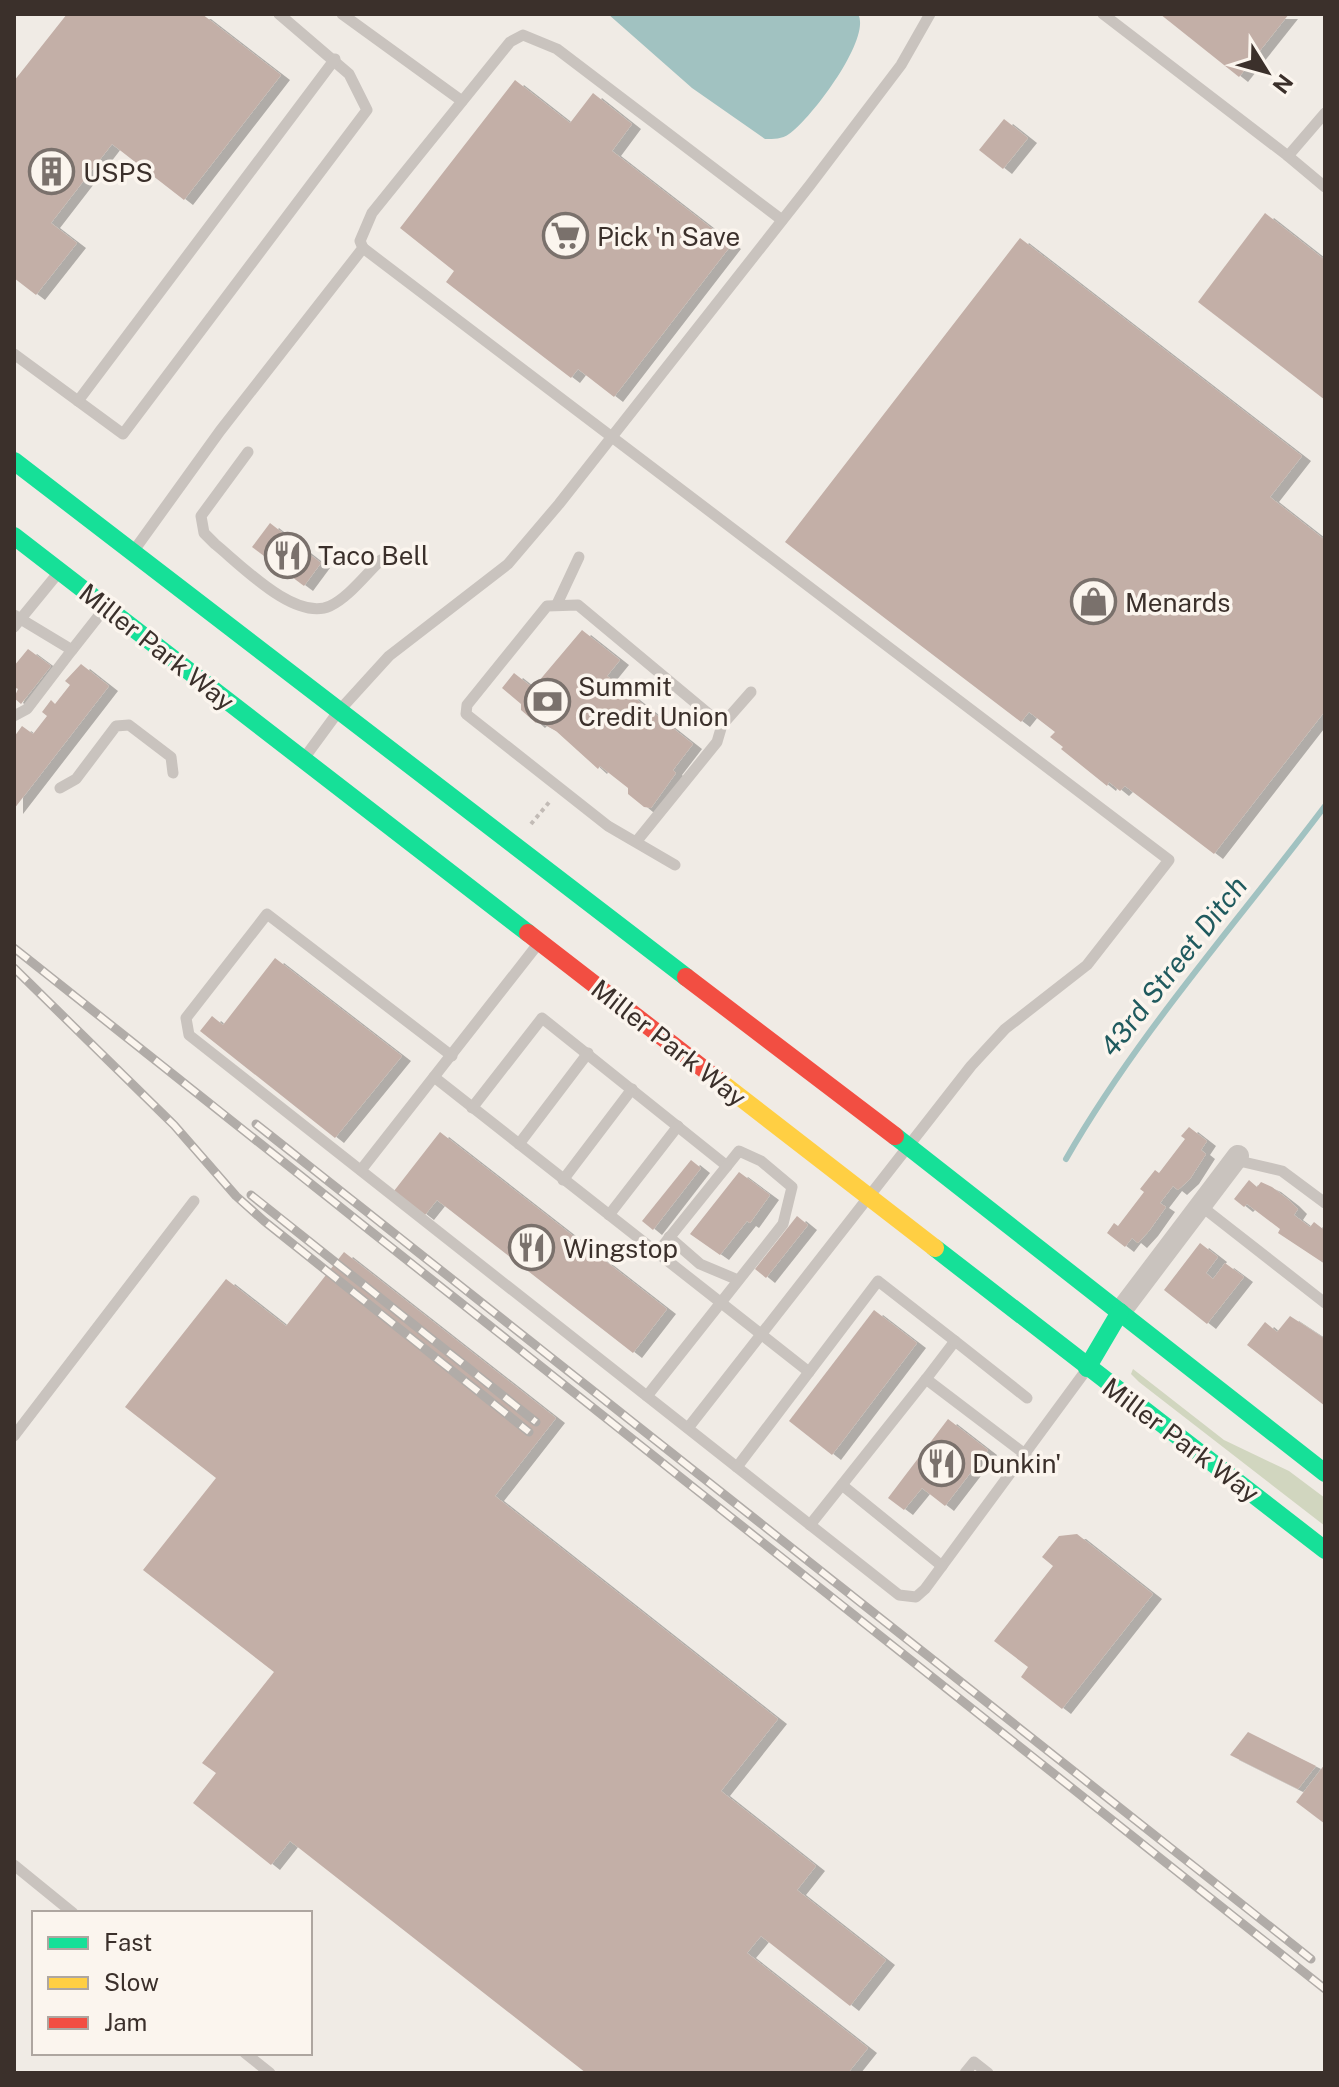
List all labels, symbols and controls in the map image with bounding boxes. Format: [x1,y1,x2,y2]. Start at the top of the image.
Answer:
north arrow [1227,32,1307,112]
text: N [1267,69,1299,99]
building icon: USPS [28,148,76,196]
place label: USPS [83,157,153,188]
supermarket icon: Pick 'n Save [542,212,590,260]
place label: Pick 'n Save [597,221,740,252]
restaurant icon: Taco Bell [263,531,311,579]
place label: Taco Bell [318,540,429,571]
street label: Miller Park Way [73,577,241,717]
shop icon: Menards [1070,578,1118,626]
place label: Menards [1125,587,1231,618]
place label: Summit Credit Union [578,671,729,732]
bank icon: Summit Credit Union [523,677,571,725]
water label: 43rd Street Ditch [1093,869,1253,1063]
street label: Miller Park Way [585,973,753,1113]
restaurant icon: Wingstop [508,1224,556,1272]
place label: Wingstop [563,1233,678,1264]
street label: Miller Park Way [1097,1371,1266,1509]
restaurant icon: Dunkin' [917,1439,965,1487]
place label: Dunkin' [972,1448,1062,1479]
legend [32,1911,312,2055]
text: Fast [104,1928,152,1956]
text: Slow [104,1968,159,1996]
text: Jam [104,2008,147,2036]

